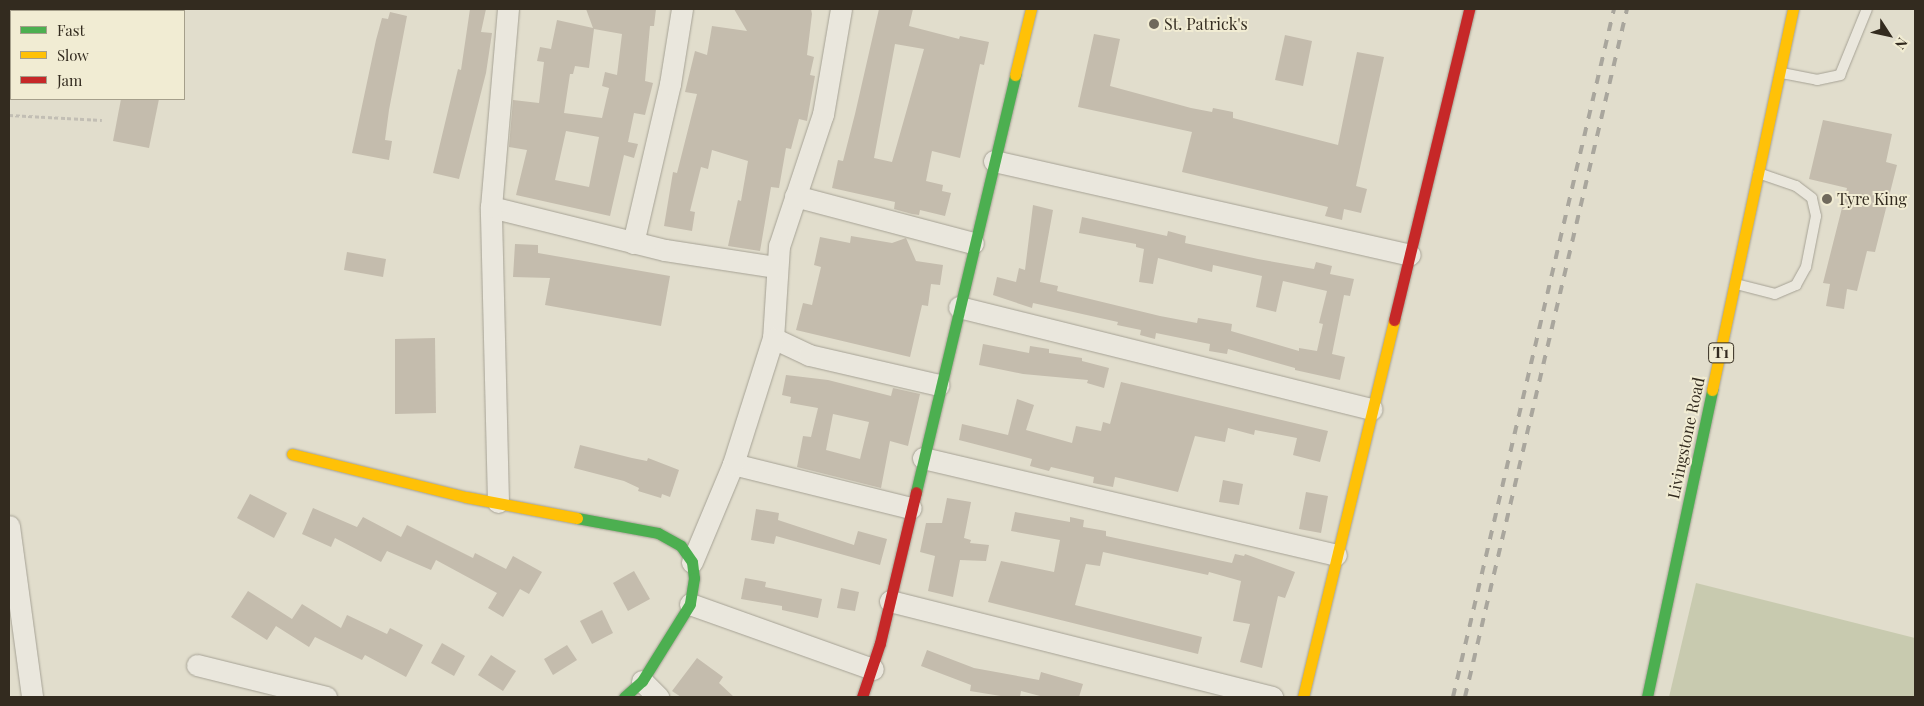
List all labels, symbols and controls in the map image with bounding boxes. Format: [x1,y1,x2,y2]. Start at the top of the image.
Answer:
legend [10,10,185,100]
north arrow [1864,10,1914,60]
place label: St. Patrick's [1164,14,1248,34]
marker: St. Patrick's [1148,18,1160,30]
text: Fast [57,20,85,40]
text: N [1891,34,1912,53]
text: Slow [57,45,89,65]
text: Jam [57,70,82,90]
place label: Tyre King [1837,189,1907,209]
marker: Tyre King [1821,193,1833,205]
road number: T1 [1707,340,1735,366]
street label: Livingstone Road [1664,375,1708,501]

